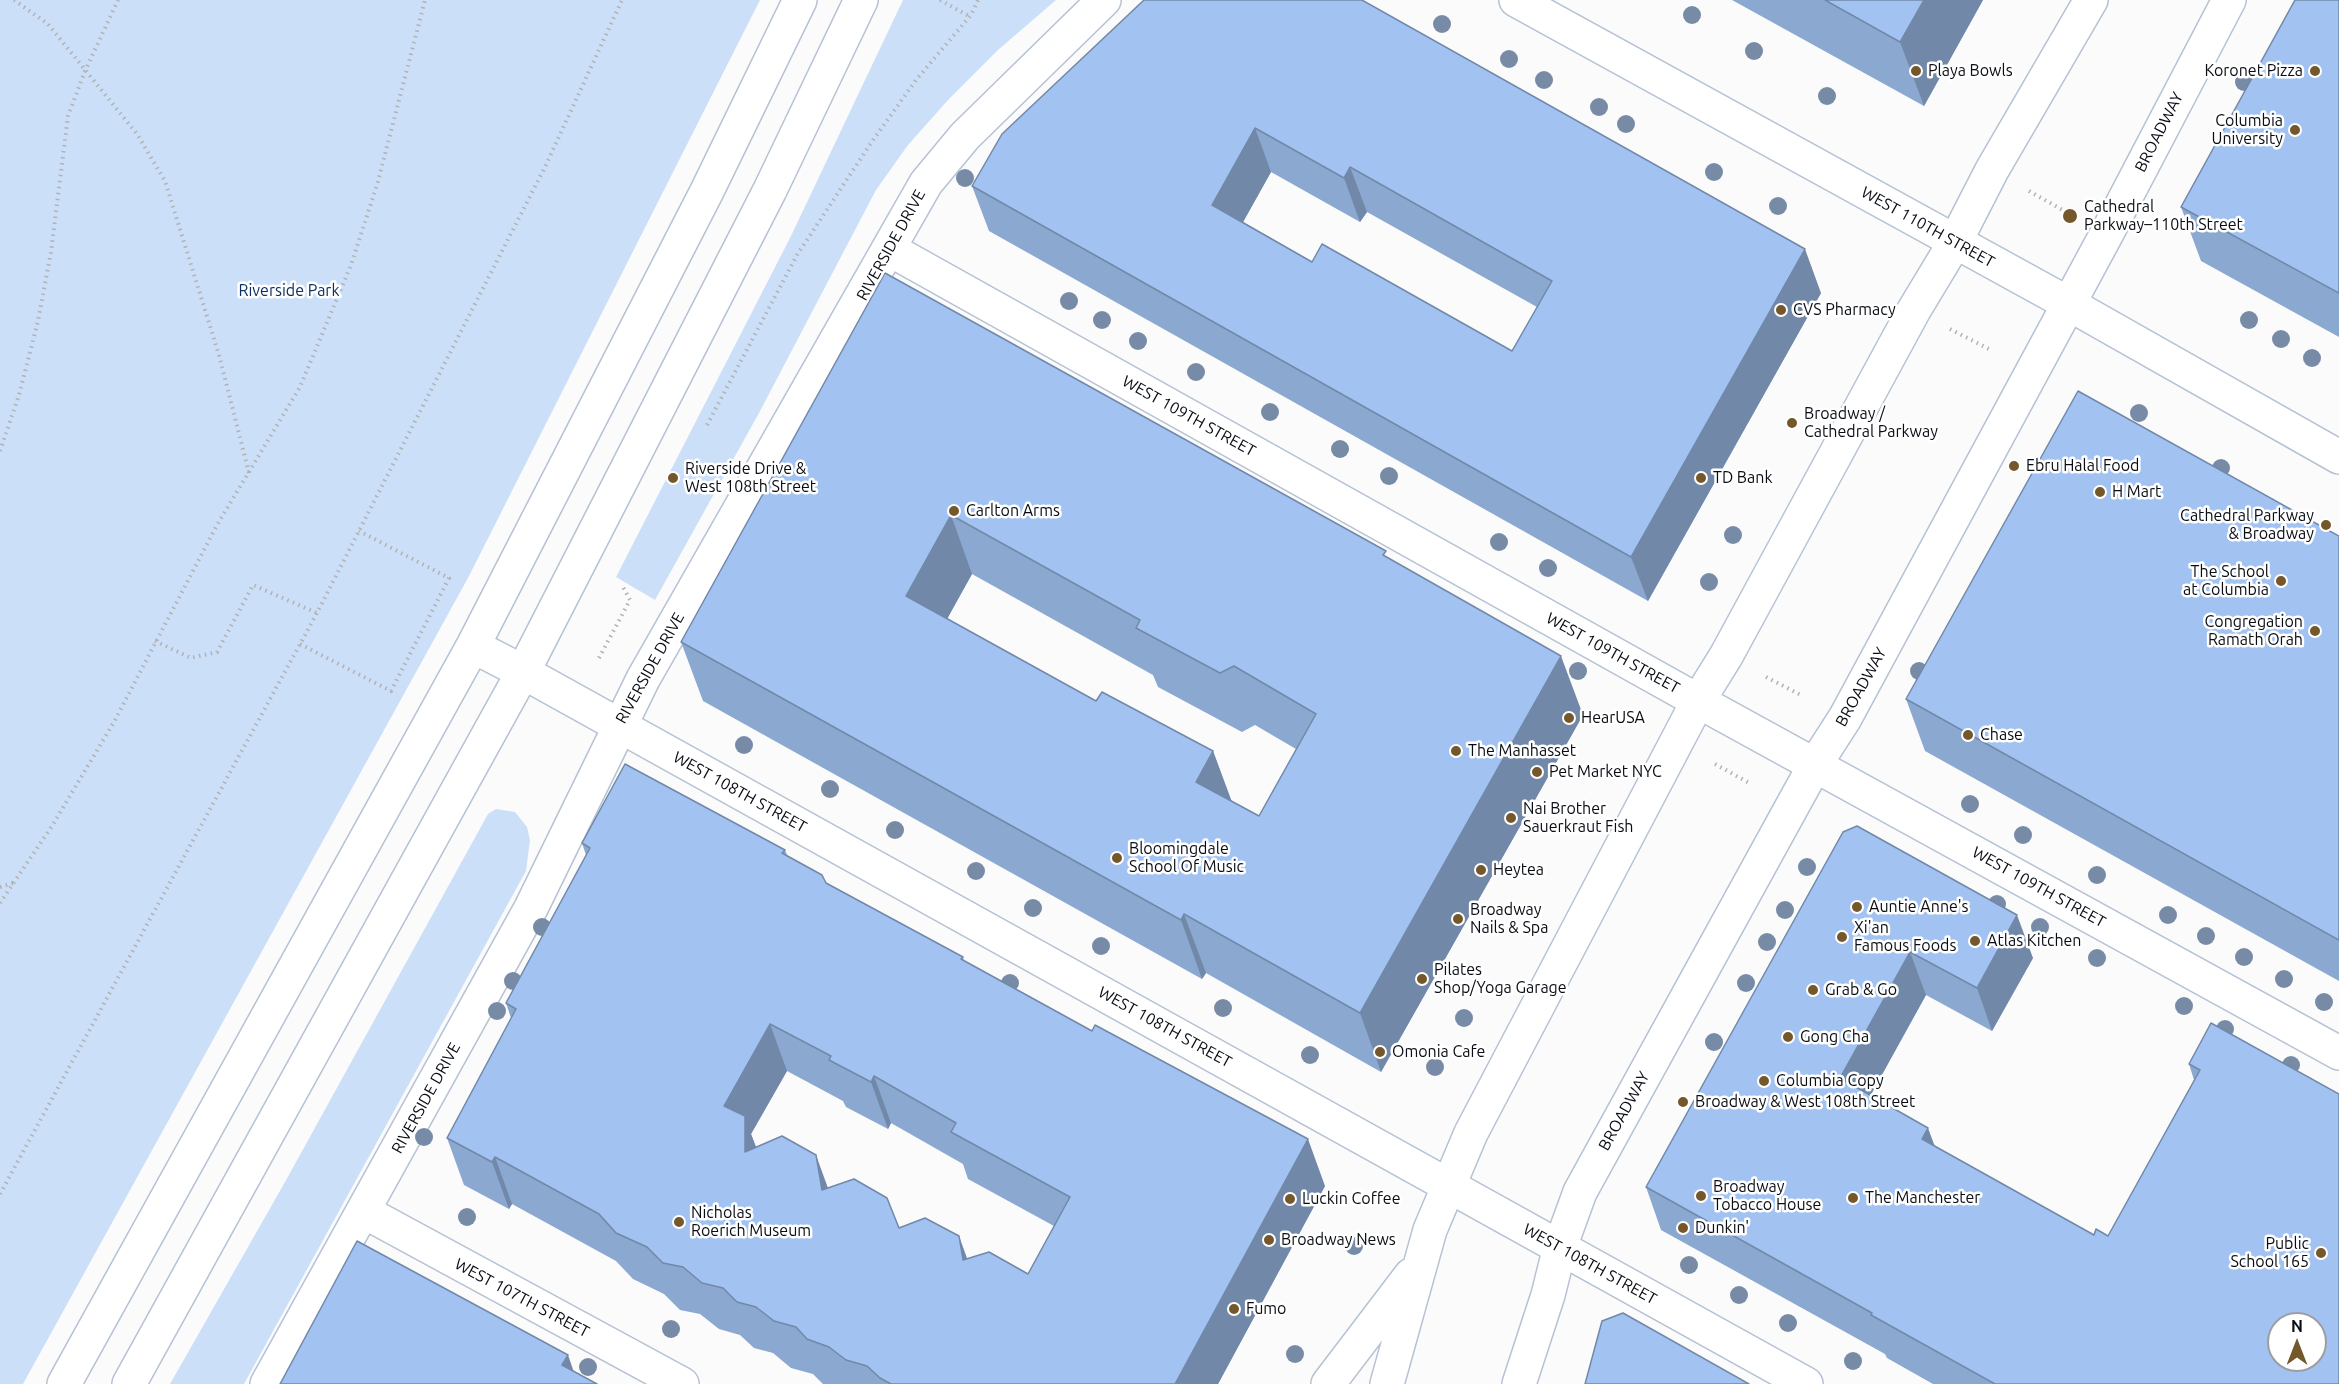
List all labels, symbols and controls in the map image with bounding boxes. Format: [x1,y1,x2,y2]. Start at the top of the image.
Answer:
place label: Playa Bowls [1928,61,2013,81]
place label: Koronet Pizza [2204,61,2303,81]
marker: Playa Bowls [1909,64,1923,78]
marker: Koronet Pizza [2308,64,2322,78]
street label: BROADWAY [2131,89,2187,175]
place label: Columbia University [2212,111,2283,149]
marker: Columbia University [2288,123,2302,137]
street label: WEST 110TH STREET [1858,182,1998,272]
street label: RIVERSIDE DRIVE [853,186,929,304]
place label: Cathedral Parkway–110th Street [2084,197,2243,235]
marker: Cathedral Parkway–110th Street [2061,207,2079,225]
park label: Riverside Park [239,281,339,301]
place label: CVS Pharmacy [1793,300,1896,320]
marker: CVS Pharmacy [1774,303,1788,317]
street label: WEST 109TH STREET [1119,371,1259,461]
place label: Broadway / Cathedral Parkway [1804,404,1938,442]
marker: Broadway / Cathedral Parkway [1785,416,1799,430]
place label: Ebru Halal Food [2026,456,2139,476]
place label: Riverside Drive & West 108th Street [685,459,816,497]
marker: Ebru Halal Food [2007,459,2021,473]
place label: TD Bank [1713,468,1772,488]
marker: Riverside Drive & West 108th Street [666,471,680,485]
marker: TD Bank [1694,471,1708,485]
place label: H Mart [2112,482,2161,502]
marker: H Mart [2093,485,2107,499]
place label: Carlton Arms [966,501,1060,521]
marker: Carlton Arms [947,504,961,518]
place label: Cathedral Parkway & Broadway [2180,506,2314,544]
marker: Cathedral Parkway & Broadway [2319,518,2333,532]
place label: The School at Columbia [2183,562,2269,600]
marker: The School at Columbia [2274,574,2288,588]
street label: WEST 109TH STREET [1543,608,1683,698]
street label: RIVERSIDE DRIVE [612,609,688,727]
place label: Congregation Ramath Orah [2205,612,2303,650]
marker: Congregation Ramath Orah [2308,624,2322,638]
street label: BROADWAY [1832,644,1890,730]
place label: HearUSA [1581,708,1645,728]
marker: HearUSA [1562,711,1576,725]
place label: Chase [1980,725,2023,745]
marker: Chase [1961,728,1975,742]
place label: The Manhasset [1468,741,1576,761]
marker: The Manhasset [1449,744,1463,758]
street label: WEST 108TH STREET [670,747,810,837]
place label: Pet Market NYC [1549,762,1662,782]
marker: Pet Market NYC [1530,765,1544,779]
place label: Nai Brother Sauerkraut Fish [1523,799,1633,837]
marker: Nai Brother Sauerkraut Fish [1504,811,1518,825]
place label: Bloomingdale School Of Music [1129,839,1244,877]
street label: WEST 109TH STREET [1969,842,2109,932]
marker: Bloomingdale School Of Music [1110,851,1124,865]
place label: Heytea [1493,860,1544,880]
marker: Heytea [1474,863,1488,877]
place label: Auntie Anne's [1869,897,1968,917]
place label: Broadway Nails & Spa [1470,900,1548,938]
marker: Auntie Anne's [1850,900,1864,914]
marker: Broadway Nails & Spa [1451,912,1465,926]
place label: Xi'an Famous Foods [1854,918,1956,956]
marker: Xi'an Famous Foods [1835,930,1849,944]
place label: Atlas Kitchen [1987,931,2081,951]
marker: Atlas Kitchen [1968,934,1982,948]
place label: Pilates Shop/Yoga Garage [1434,960,1567,998]
marker: Pilates Shop/Yoga Garage [1415,972,1429,986]
place label: Grab & Go [1825,980,1897,1000]
street label: WEST 108TH STREET [1095,982,1235,1072]
marker: Grab & Go [1806,983,1820,997]
place label: Gong Cha [1800,1027,1869,1047]
marker: Gong Cha [1781,1030,1795,1044]
street label: RIVERSIDE DRIVE [388,1039,464,1157]
place label: Omonia Cafe [1392,1042,1485,1062]
marker: Omonia Cafe [1373,1045,1387,1059]
street label: BROADWAY [1595,1068,1653,1154]
place label: Columbia Copy [1776,1071,1884,1091]
marker: Columbia Copy [1757,1074,1771,1088]
place label: Broadway & West 108th Street [1695,1092,1915,1112]
marker: Broadway & West 108th Street [1676,1095,1690,1109]
place label: Broadway Tobacco House [1713,1177,1821,1215]
place label: The Manchester [1865,1188,1980,1208]
place label: Luckin Coffee [1302,1189,1400,1209]
marker: Broadway Tobacco House [1694,1189,1708,1203]
marker: The Manchester [1846,1191,1860,1205]
marker: Luckin Coffee [1283,1192,1297,1206]
place label: Nicholas Roerich Museum [691,1203,811,1241]
marker: Nicholas Roerich Museum [672,1215,686,1229]
place label: Dunkin' [1695,1218,1749,1238]
street label: WEST 108TH STREET [1520,1219,1660,1309]
marker: Dunkin' [1676,1221,1690,1235]
place label: Broadway News [1281,1230,1396,1250]
marker: Broadway News [1262,1233,1276,1247]
place label: Public School 165 [2230,1234,2309,1272]
marker: Public School 165 [2314,1246,2328,1260]
street label: WEST 107TH STREET [451,1254,593,1342]
place label: Fumo [1246,1299,1286,1319]
marker: Fumo [1227,1302,1241,1316]
north arrow [2267,1312,2327,1372]
text: N [2291,1317,2303,1335]

